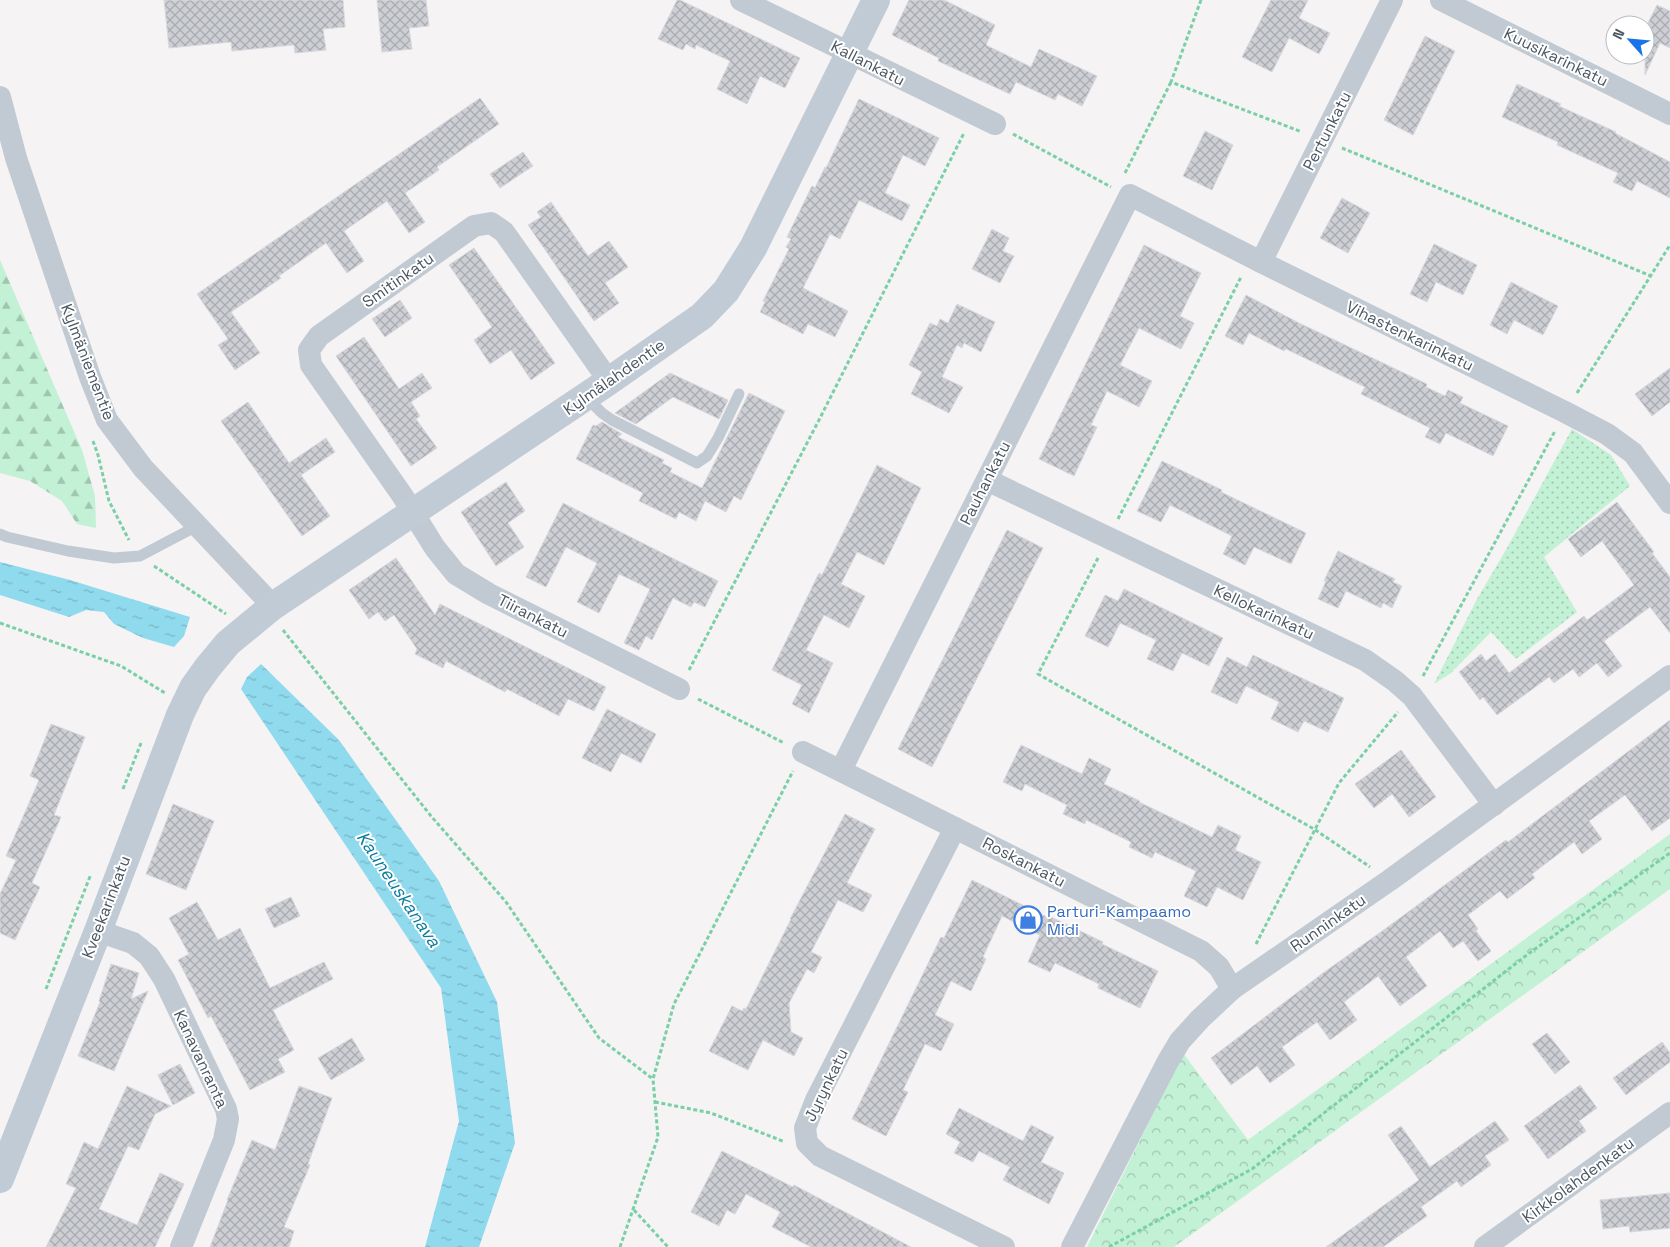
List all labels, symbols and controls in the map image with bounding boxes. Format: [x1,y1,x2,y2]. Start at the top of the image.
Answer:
north arrow [1605,15,1655,65]
street label: Kuusikarinkatu [1501,23,1611,91]
text: N [1608,26,1629,42]
street label: Kallankatu [828,35,908,91]
street label: Pertunkatu [1298,88,1356,174]
street label: Smitinkatu [358,248,438,312]
street label: Vihastenkarinkatu [1343,296,1477,376]
street label: Kylmäniementie [56,301,120,423]
street label: Kylmälahdentie [559,334,669,420]
street label: Pauhankatu [955,438,1015,528]
street label: Kellokarinkatu [1210,580,1318,644]
street label: Tiirankatu [494,589,572,643]
water label: Kauneuskanava [352,827,447,952]
street label: Roskankatu [979,832,1069,892]
street label: Kveekarinkatu [77,853,135,961]
street label: Runninkatu [1286,889,1370,957]
place label: Parturi-Kampaamo Midi [1047,901,1191,940]
shop icon: Parturi-Kampaamo Midi [1013,905,1043,935]
street label: Kanavanranta [169,1007,233,1111]
street label: Jyrynkatu [799,1045,853,1125]
street label: Kirkkolahdenkatu [1518,1132,1638,1228]

